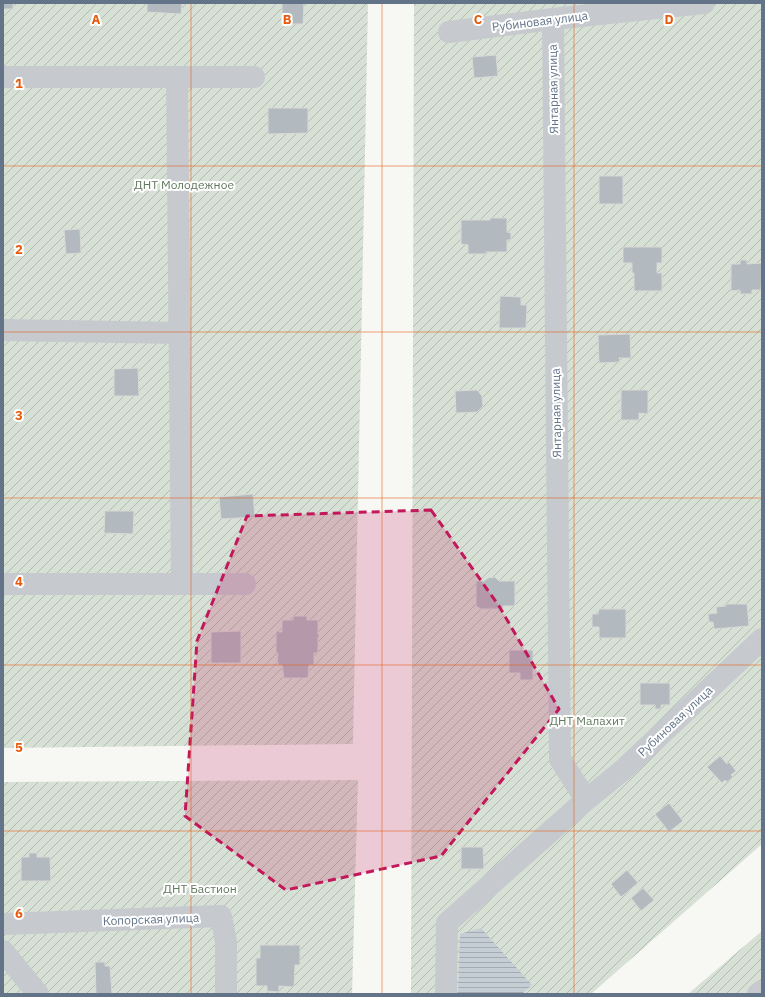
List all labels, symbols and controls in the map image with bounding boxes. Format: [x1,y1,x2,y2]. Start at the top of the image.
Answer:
street label: Рубиновая улица [491,8,589,34]
text: A [92,11,101,28]
text: B [283,11,292,28]
text: C [474,11,483,28]
text: D [664,11,674,28]
street label: Янтарная улица [545,44,561,134]
text: 1 [15,75,23,92]
park label: ДНТ Молодежное [134,177,234,192]
text: 2 [15,241,23,258]
street label: Янтарная улица [548,368,564,458]
text: 3 [15,407,23,424]
text: 4 [15,573,23,590]
street label: Рубиновая улица [635,682,716,759]
park label: ДНТ Малахит [549,713,625,728]
text: 5 [15,739,23,756]
park label: ДНТ Бастион [163,881,237,896]
text: 6 [15,905,23,922]
street label: Копорская улица [103,910,200,928]

